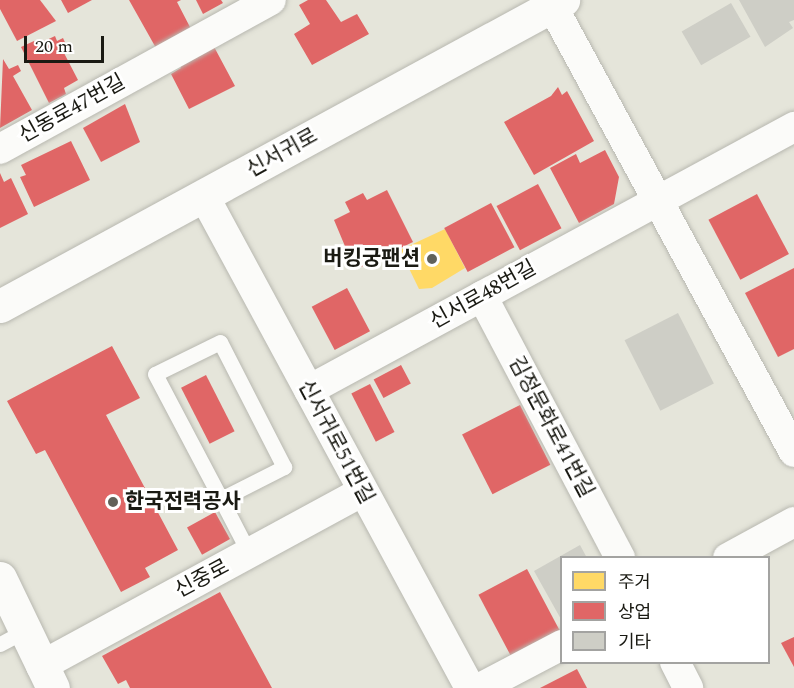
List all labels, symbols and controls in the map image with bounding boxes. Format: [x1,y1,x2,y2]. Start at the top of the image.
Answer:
scale bar [27,24,106,62]
text: 20 m [35,33,73,60]
street label: 신동로47번길 [14,69,130,149]
street label: 신서귀로 [242,123,322,183]
place label: 버킹궁팬션 [323,246,420,272]
marker: 버킹궁팬션 [425,252,439,266]
street label: 신서로48번길 [425,255,541,335]
street label: 김정문화로41번길 [503,352,599,502]
street label: 신서귀로51번길 [293,376,379,508]
place label: 한국전력공사 [125,489,241,515]
marker: 한국전력공사 [106,495,120,509]
street label: 신중로 [170,554,234,604]
legend [560,556,770,664]
text: 주거 [618,569,651,596]
text: 상업 [618,599,651,626]
text: 기타 [618,629,651,656]

